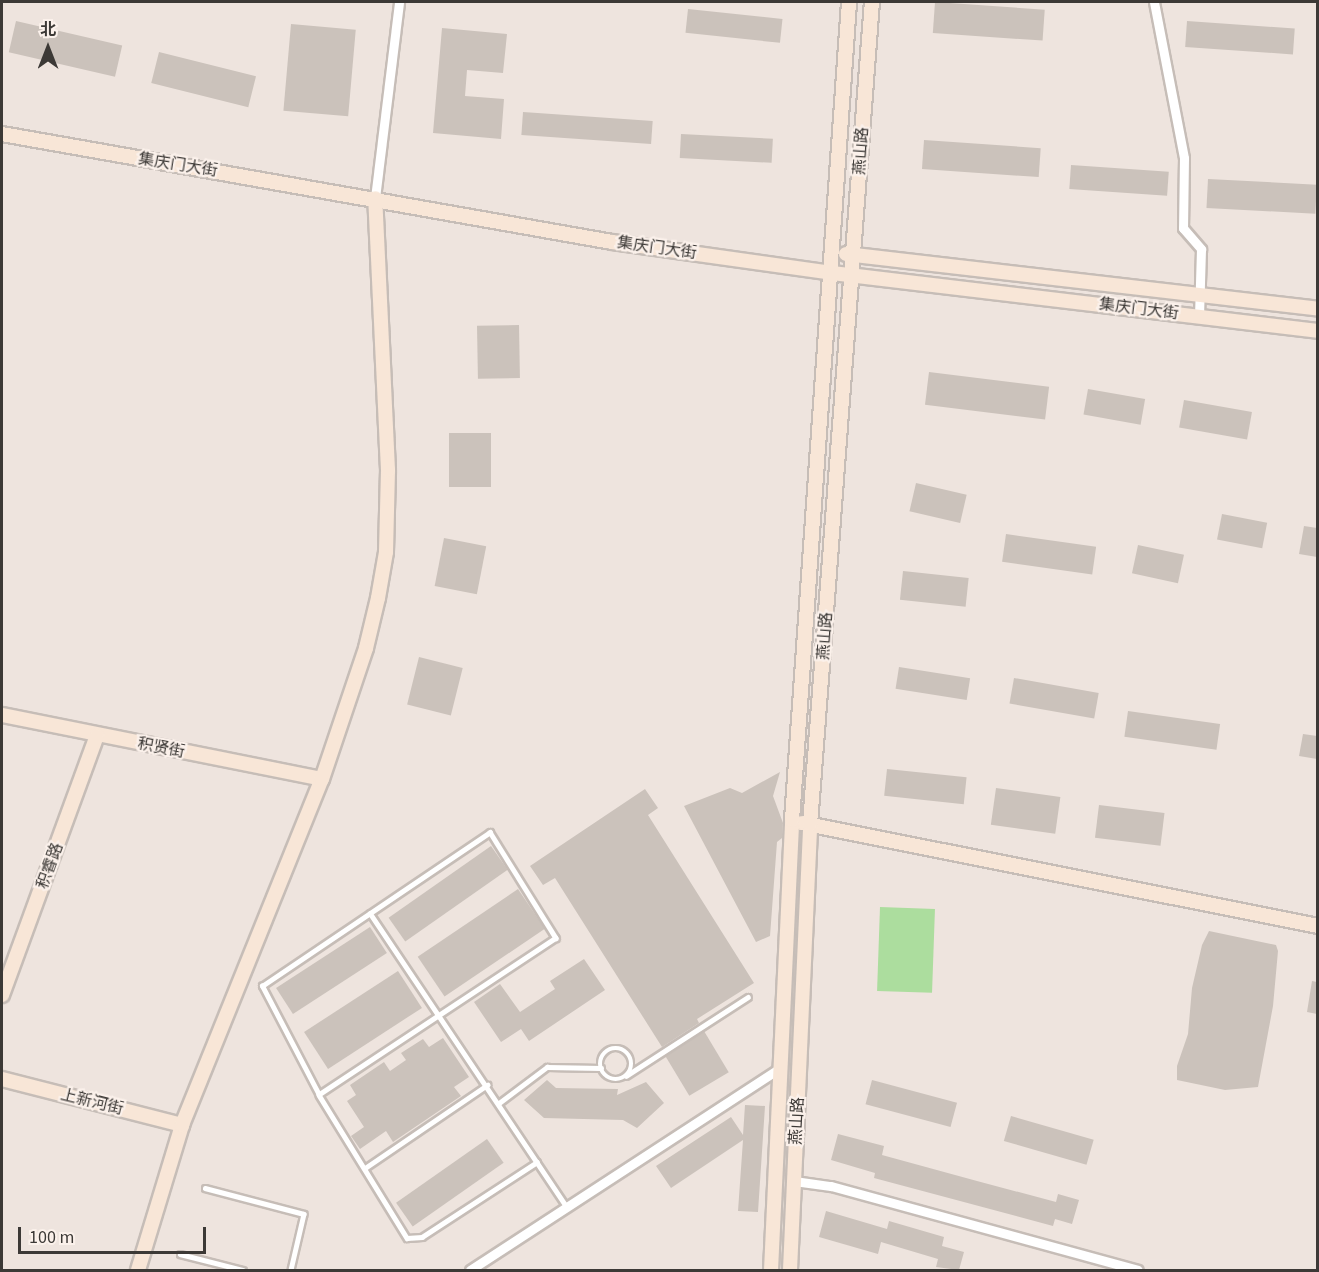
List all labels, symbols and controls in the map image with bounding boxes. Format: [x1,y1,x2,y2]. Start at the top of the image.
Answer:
north arrow [18,18,78,78]
text: 北 [40,19,56,41]
street label: 燕山路 [850,126,872,176]
street label: 集庆门大街 [137,149,219,181]
street label: 集庆门大街 [616,233,698,263]
street label: 集庆门大街 [1098,295,1180,323]
street label: 燕山路 [814,611,836,661]
street label: 积贤街 [136,734,186,762]
street label: 积睿路 [33,840,67,892]
street label: 上新河街 [59,1085,125,1119]
street label: 燕山路 [786,1097,808,1145]
scale bar [21,1215,208,1253]
text: 100 m [29,1225,74,1250]

